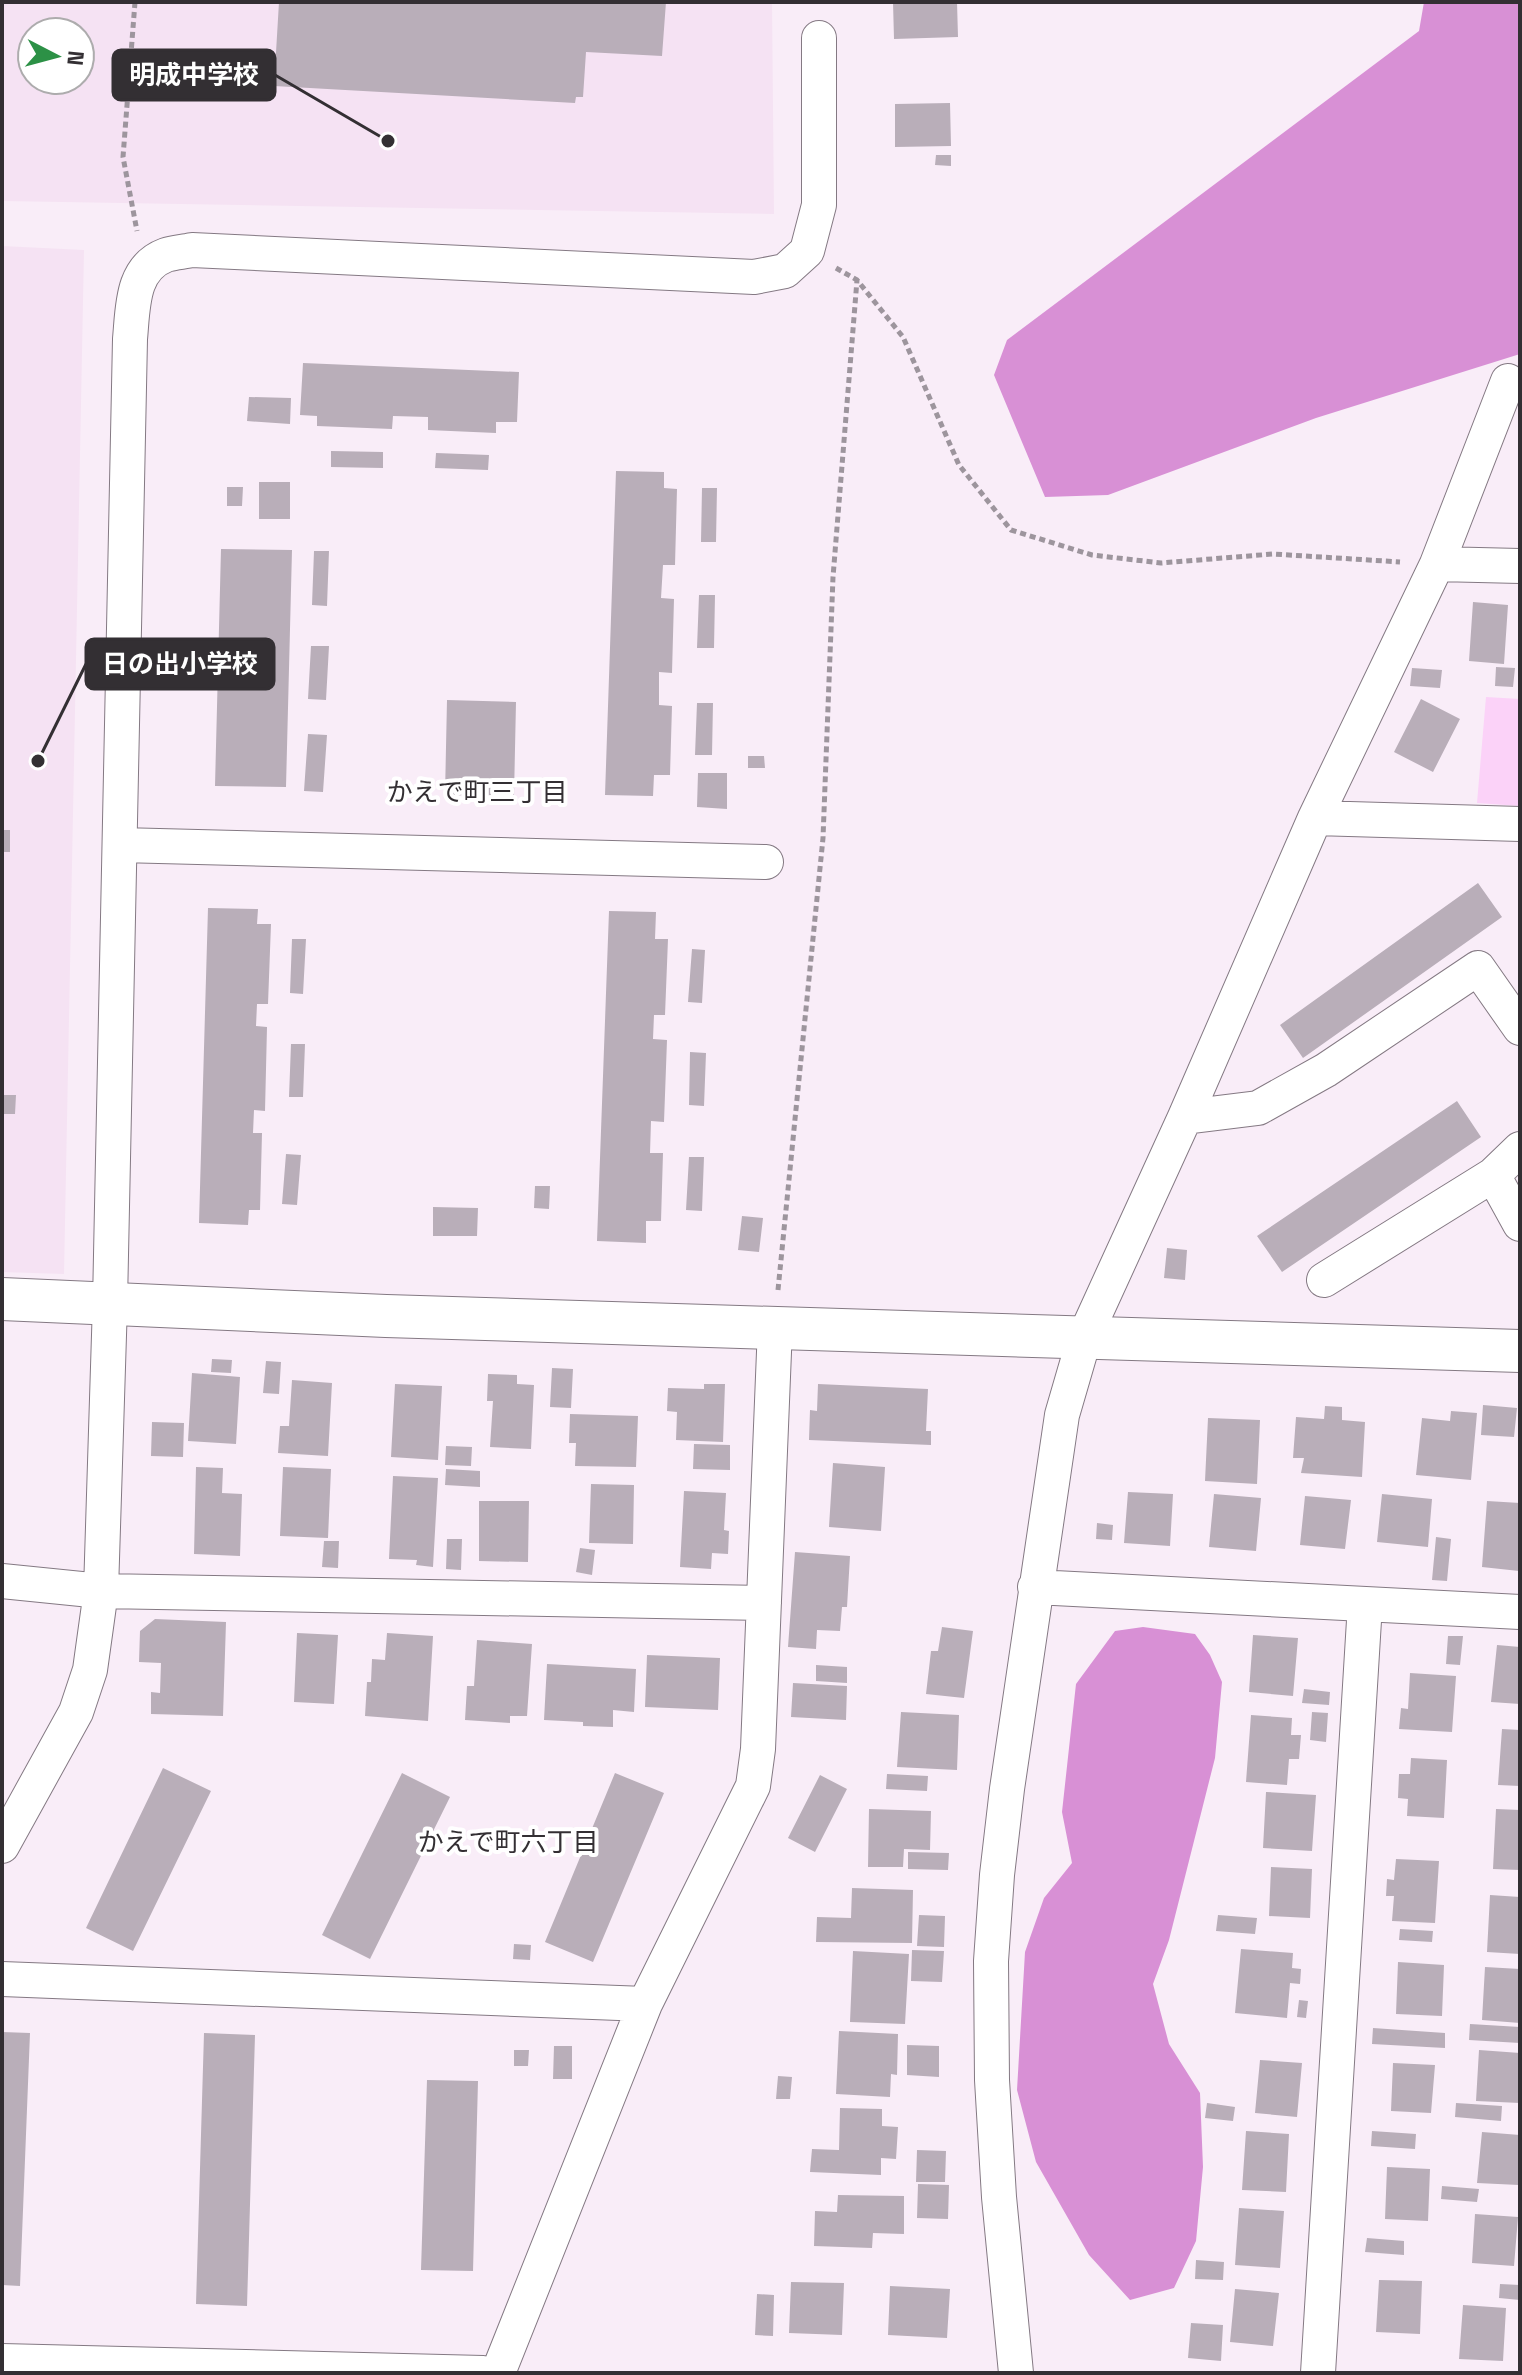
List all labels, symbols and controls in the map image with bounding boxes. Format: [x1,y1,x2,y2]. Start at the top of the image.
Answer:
north arrow [16,16,96,96]
text: N [61,49,91,67]
callout: 明成中学校 [113,50,275,100]
text: 明成中学校 [129,58,259,92]
callout: 日の出小学校 [86,639,274,689]
text: 日の出小学校 [102,647,258,681]
district label: かえで町三丁目 [386,775,568,809]
district label: かえで町六丁目 [417,1825,599,1859]

